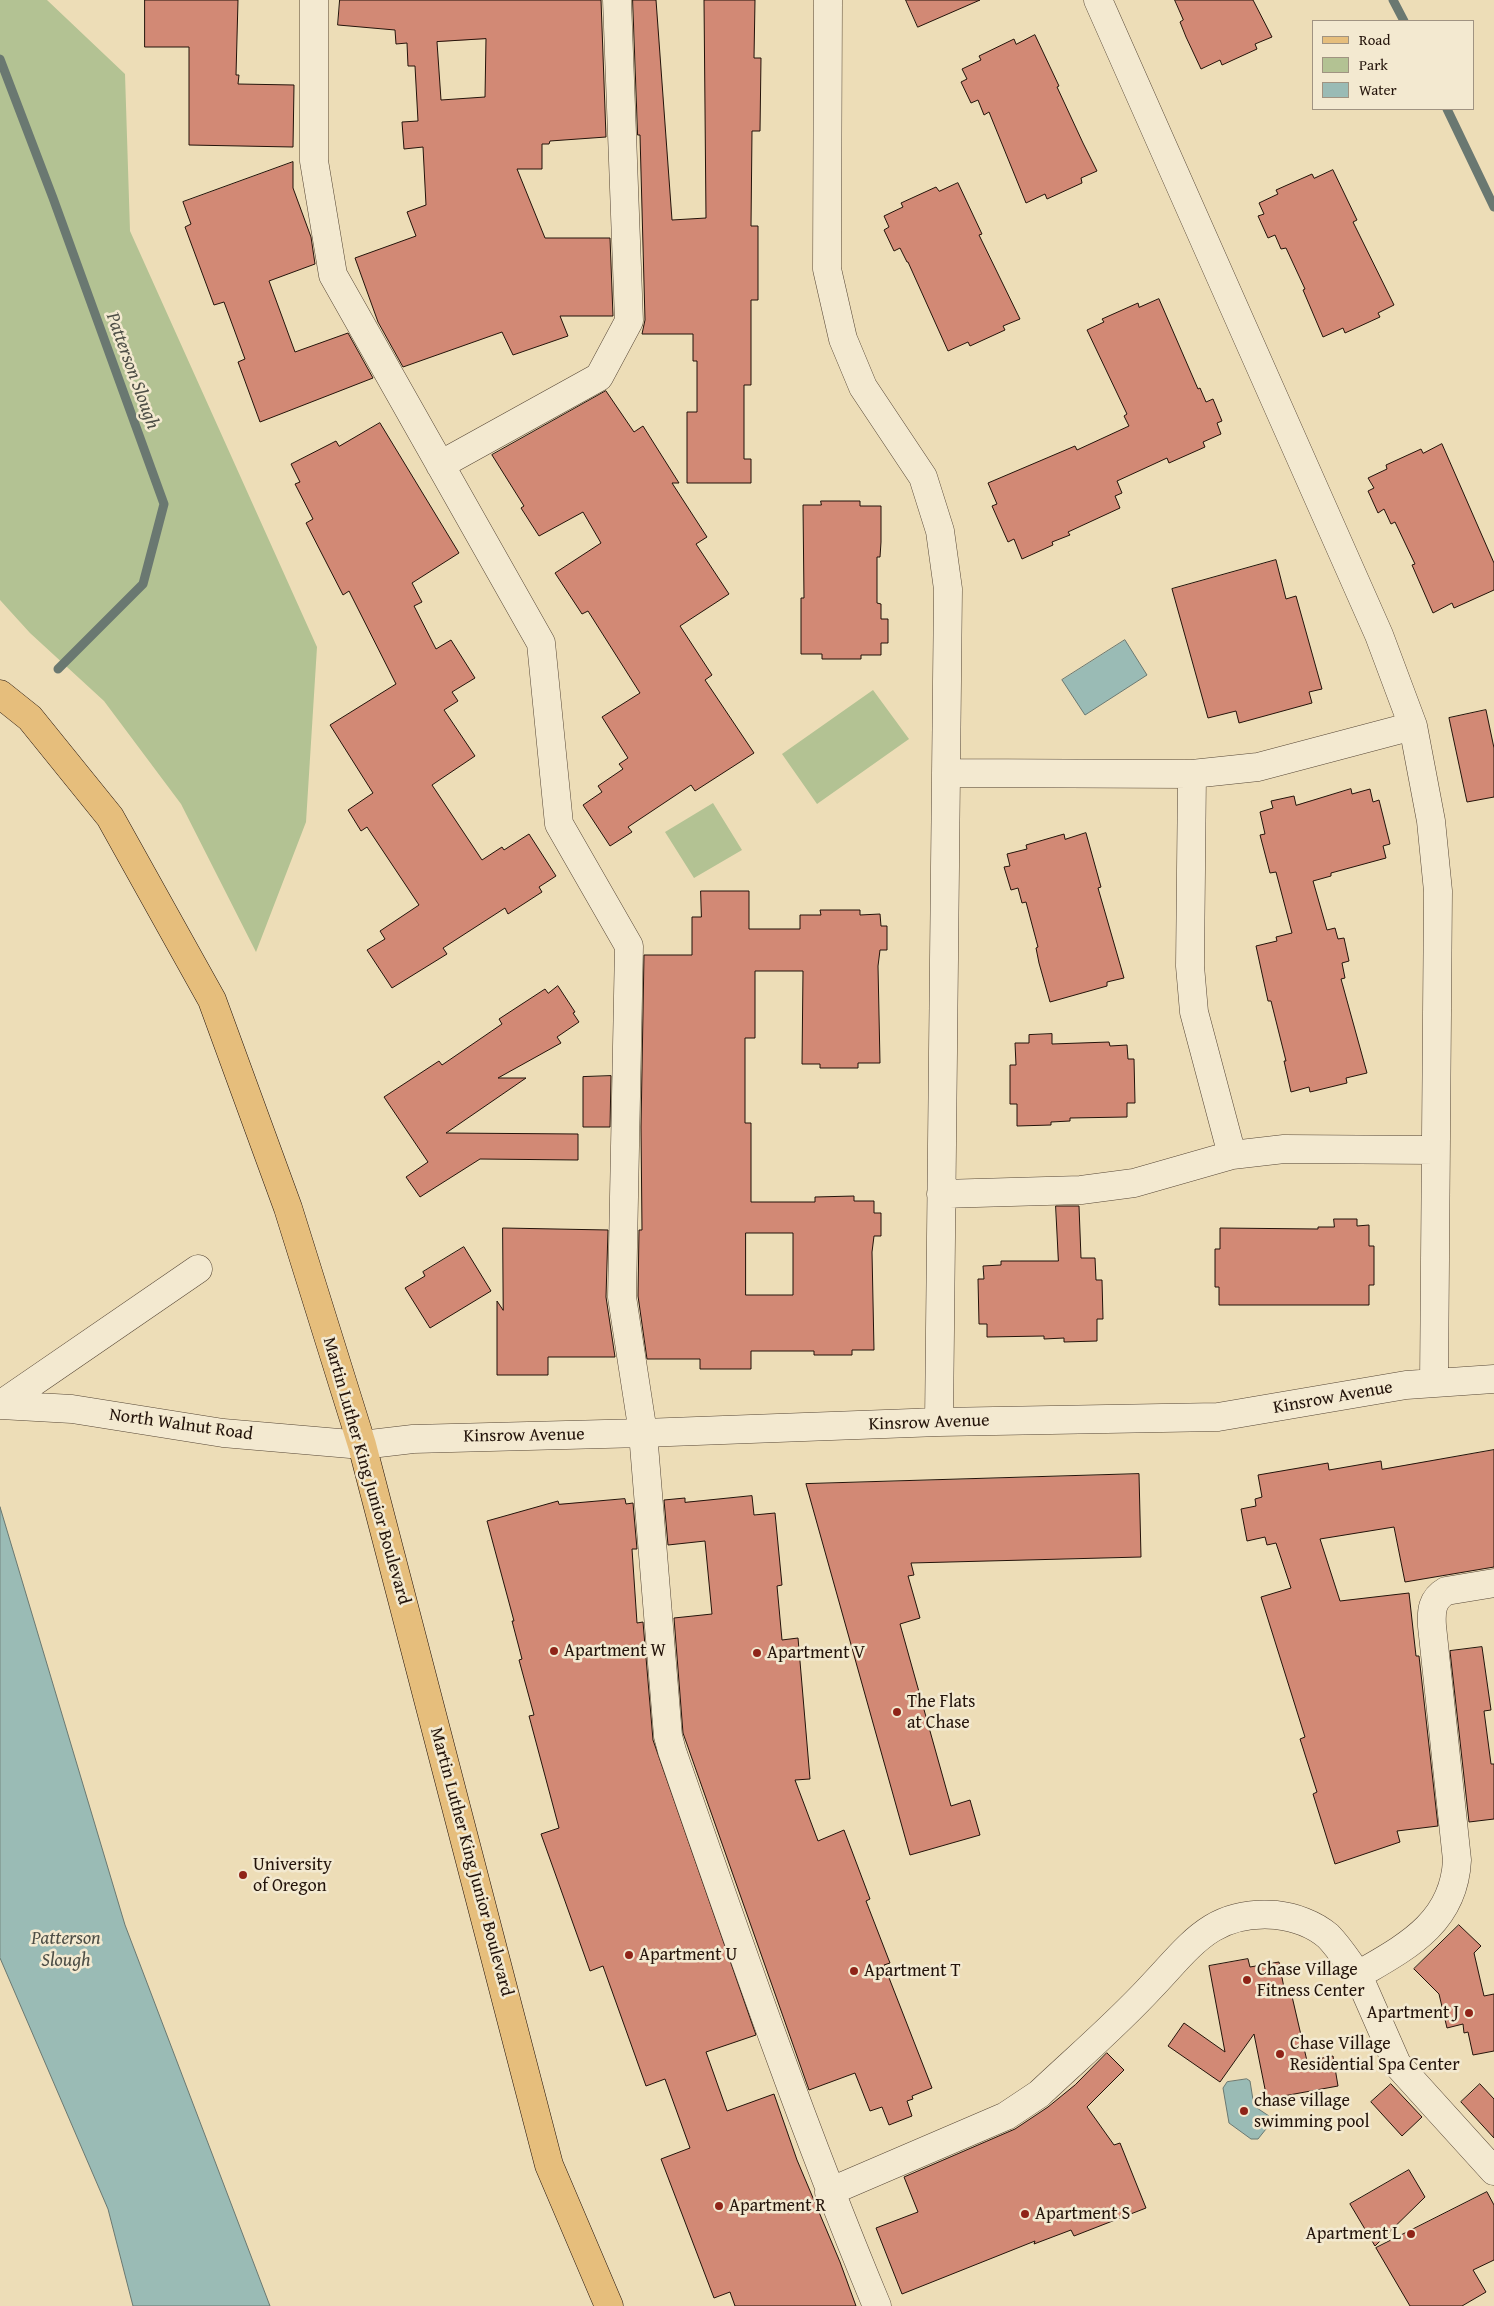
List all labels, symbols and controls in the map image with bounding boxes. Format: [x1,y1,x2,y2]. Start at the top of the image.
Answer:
legend [1312,20,1474,110]
text: Road [1359,29,1390,50]
text: Park [1359,54,1388,75]
text: Water [1359,79,1397,100]
water label: Patterson Slough [100,310,164,432]
street label: Martin Luther King Junior Boulevard [317,1335,415,1607]
street label: Kinsrow Avenue [1272,1377,1394,1419]
street label: North Walnut Road [108,1404,254,1446]
street label: Kinsrow Avenue [868,1410,990,1436]
street label: Kinsrow Avenue [463,1424,585,1448]
place label: Apartment W [564,1640,666,1662]
place label: Apartment V [767,1642,865,1664]
marker: Apartment W [548,1645,560,1657]
marker: Apartment V [751,1647,763,1659]
place label: The Flats at Chase [907,1691,975,1734]
marker: The Flats at Chase [891,1706,903,1718]
street label: Martin Luther King Junior Boulevard [425,1725,517,1999]
place label: University of Oregon [253,1854,332,1896]
marker: University of Oregon [237,1869,249,1881]
water label: Patterson Slough [31,1928,101,1972]
place label: Apartment U [639,1944,737,1966]
marker: Apartment U [623,1949,635,1961]
place label: Chase Village Fitness Center [1257,1959,1365,2002]
place label: Apartment T [864,1960,961,1982]
marker: Apartment T [848,1965,860,1977]
marker: Chase Village Fitness Center [1241,1974,1253,1986]
place label: Apartment J [1367,2002,1459,2024]
marker: Apartment J [1463,2007,1475,2019]
place label: Chase Village Residential Spa Center [1290,2033,1460,2076]
marker: Chase Village Residential Spa Center [1274,2048,1286,2060]
place label: chase village swimming pool [1254,2090,1370,2132]
marker: chase village swimming pool [1238,2105,1250,2117]
place label: Apartment R [729,2195,826,2217]
marker: Apartment R [713,2200,725,2212]
place label: Apartment S [1035,2203,1130,2225]
marker: Apartment S [1019,2208,1031,2220]
place label: Apartment L [1306,2223,1401,2245]
marker: Apartment L [1405,2228,1417,2240]

